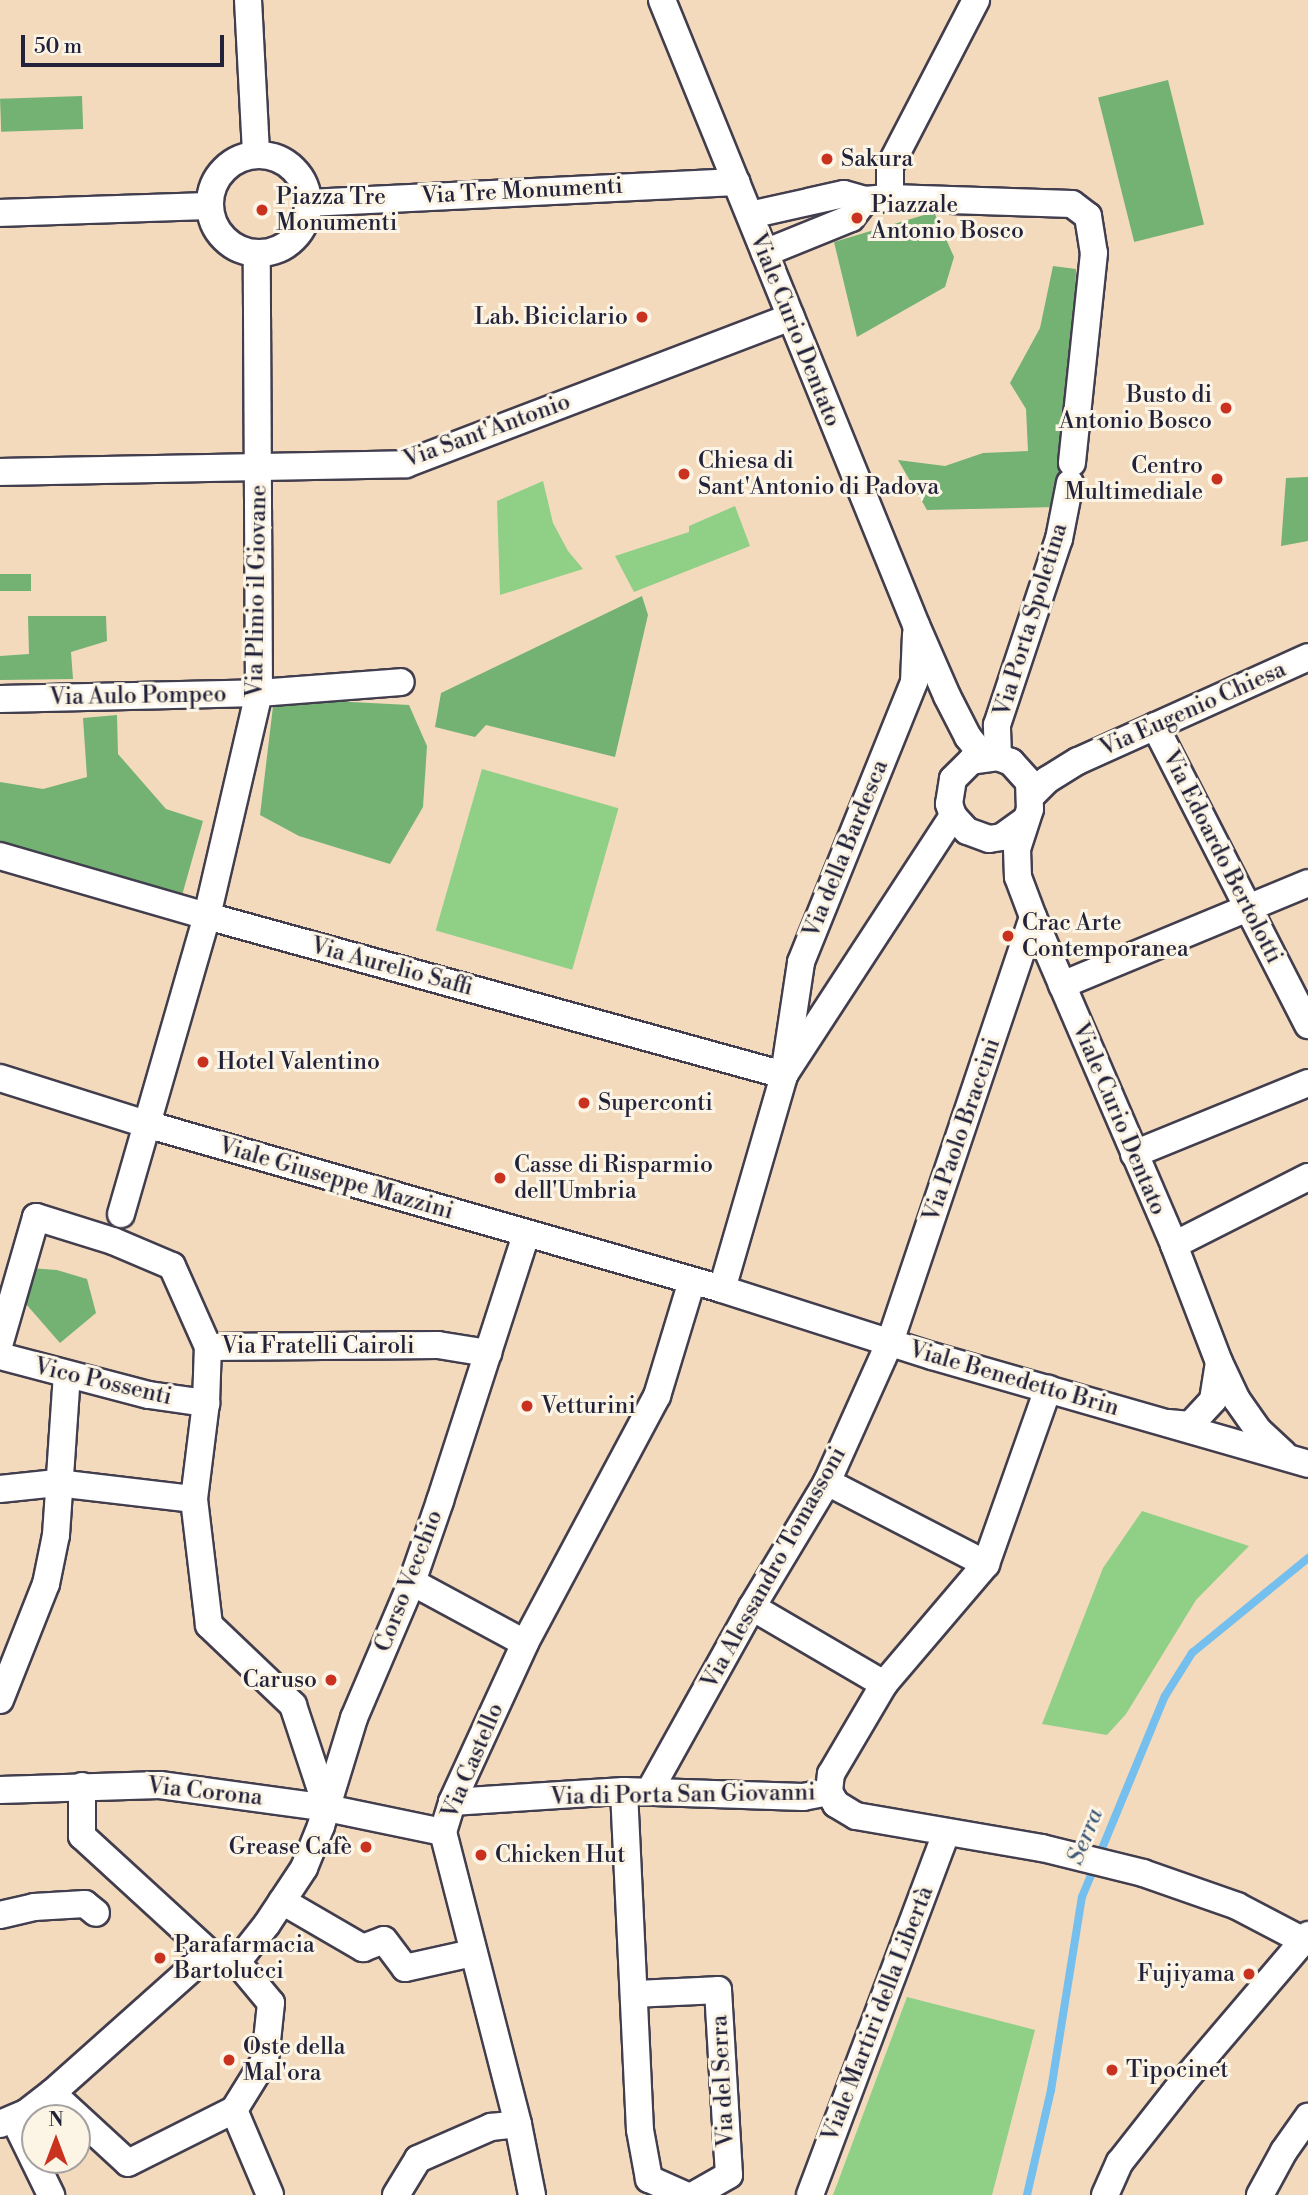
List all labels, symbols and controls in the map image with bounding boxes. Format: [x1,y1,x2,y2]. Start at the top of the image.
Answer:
scale bar [24,21,228,65]
text: 50 m [34,34,82,60]
place label: Sakura [841,145,913,173]
marker: Sakura [819,151,835,167]
street label: Via Tre Monumenti [421,172,623,210]
place label: Piazza Tre Monumenti [276,183,397,237]
place label: Piazzale Antonio Bosco [871,191,1024,245]
marker: Piazza Tre Monumenti [254,202,270,218]
marker: Piazzale Antonio Bosco [849,210,865,226]
street label: Viale Curio Dentato [744,229,846,431]
place label: Lab. Biciclario [474,303,628,331]
marker: Lab. Biciclario [634,309,650,325]
place label: Busto di Antonio Bosco [1059,381,1212,435]
street label: Via Sant'Antonio [400,388,574,474]
marker: Busto di Antonio Bosco [1218,400,1234,416]
place label: Chiesa di Sant'Antonio di Padova [698,447,939,501]
place label: Centro Multimediale [1065,452,1203,506]
marker: Chiesa di Sant'Antonio di Padova [676,466,692,482]
marker: Centro Multimediale [1209,471,1225,487]
street label: Via Plinio il Giovane [241,484,273,698]
street label: Via Porta Spoletina [988,520,1074,720]
street label: Via Eugenio Chiesa [1096,656,1290,762]
street label: Via Aulo Pompeo [49,681,227,711]
street label: Via Edoardo Bertolotti [1156,746,1288,968]
street label: Via della Bardesca [798,756,894,942]
place label: Crac Arte Contemporanea [1022,909,1189,963]
marker: Crac Arte Contemporanea [1000,928,1016,944]
street label: Via Aurelio Saffi [308,932,476,1002]
street label: Viale Curio Dentato [1066,1019,1172,1219]
street label: Via Paolo Braccini [918,1035,1006,1225]
place label: Hotel Valentino [217,1048,380,1076]
marker: Hotel Valentino [195,1054,211,1070]
place label: Superconti [598,1089,713,1117]
marker: Superconti [576,1095,592,1111]
street label: Viale Giuseppe Mazzini [216,1132,456,1226]
place label: Casse di Risparmio dell'Umbria [514,1151,713,1205]
marker: Casse di Risparmio dell'Umbria [492,1170,508,1186]
street label: Via Fratelli Cairoli [222,1332,414,1360]
street label: Viale Benedetto Brin [906,1336,1122,1422]
street label: Vico Possenti [32,1353,174,1411]
place label: Vetturini [541,1392,636,1420]
marker: Vetturini [519,1398,535,1414]
street label: Via Alessandro Tomassoni [696,1442,852,1694]
street label: Corso Vecchio [369,1506,449,1656]
place label: Caruso [243,1666,317,1694]
marker: Caruso [323,1672,339,1688]
street label: Via Castello [436,1699,510,1823]
street label: Via Corona [146,1772,264,1812]
street label: Via di Porta San Giovanni [550,1779,816,1811]
water label: Serra [1062,1805,1110,1869]
place label: Grease Cafè [229,1833,352,1861]
marker: Grease Cafè [358,1839,374,1855]
place label: Chicken Hut [495,1841,625,1869]
marker: Chicken Hut [473,1847,489,1863]
street label: Viale Martiri della Libertà [816,1882,940,2146]
place label: Parafarmacia Bartolucci [174,1931,315,1985]
marker: Parafarmacia Bartolucci [152,1950,168,1966]
place label: Fujiyama [1137,1960,1235,1988]
marker: Fujiyama [1241,1966,1257,1982]
street label: Via del Serra [706,2014,740,2148]
place label: Oste della Mal'ora [243,2033,345,2087]
marker: Oste della Mal'ora [221,2052,237,2068]
place label: Tipocinet [1126,2056,1229,2084]
marker: Tipocinet [1104,2062,1120,2078]
north arrow [21,2104,91,2174]
text: N [48,2108,64,2132]

